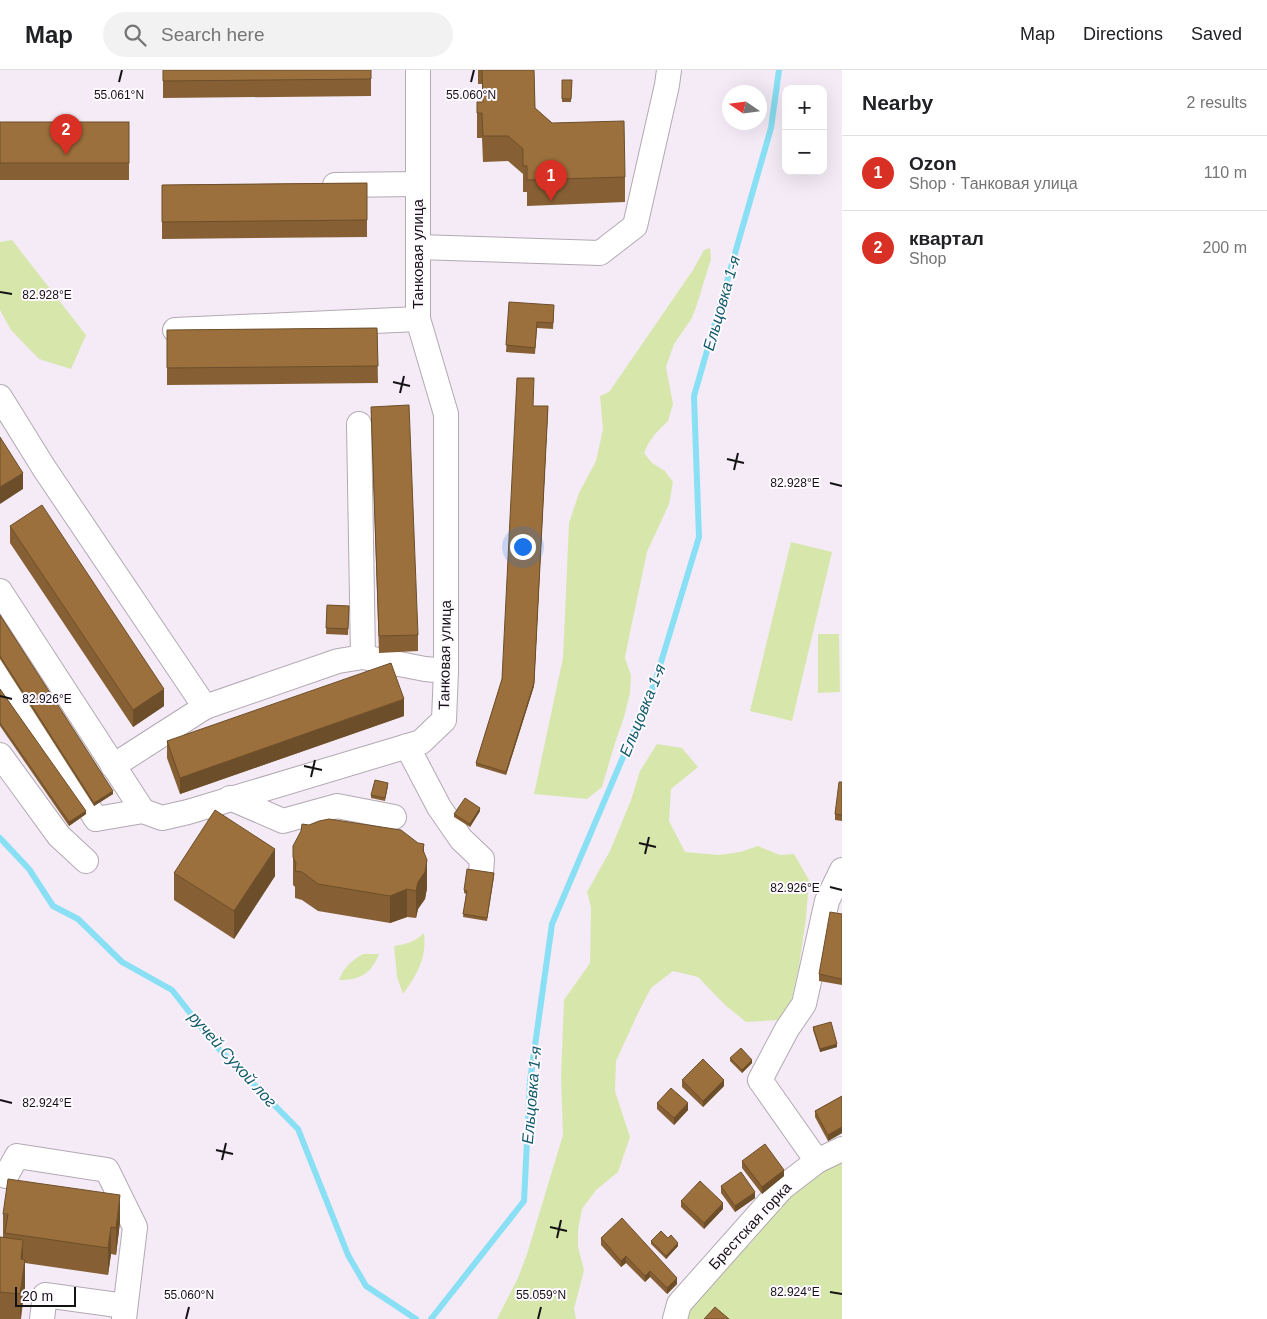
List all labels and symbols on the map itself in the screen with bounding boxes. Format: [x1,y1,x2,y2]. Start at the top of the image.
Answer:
north arrow [722,85,767,130]
text: 55.061°N [94,88,144,102]
text: 55.060°N [446,88,496,102]
pin: 2 [50,114,82,155]
pin: 1 [535,160,567,201]
street label: Танковая улица [409,198,426,309]
water label: Ельцовка 1-я [700,253,743,353]
text: 82.928°E [22,288,72,302]
text: 82.928°E [770,476,820,490]
your location [510,534,536,560]
street label: Танковая улица [435,599,454,710]
water label: Ельцовка 1-я [616,661,669,759]
text: 82.926°E [22,692,72,706]
text: 82.926°E [770,881,820,895]
water label: ручей Сухой лог [185,1008,280,1110]
water label: Ельцовка 1-я [519,1045,544,1145]
text: 82.924°E [22,1096,72,1110]
street label: Брестская горка [705,1178,795,1273]
scale bar [15,1284,76,1307]
text: 82.924°E [770,1285,820,1299]
text: 55.060°N [164,1288,214,1302]
text: 55.059°N [516,1288,566,1302]

